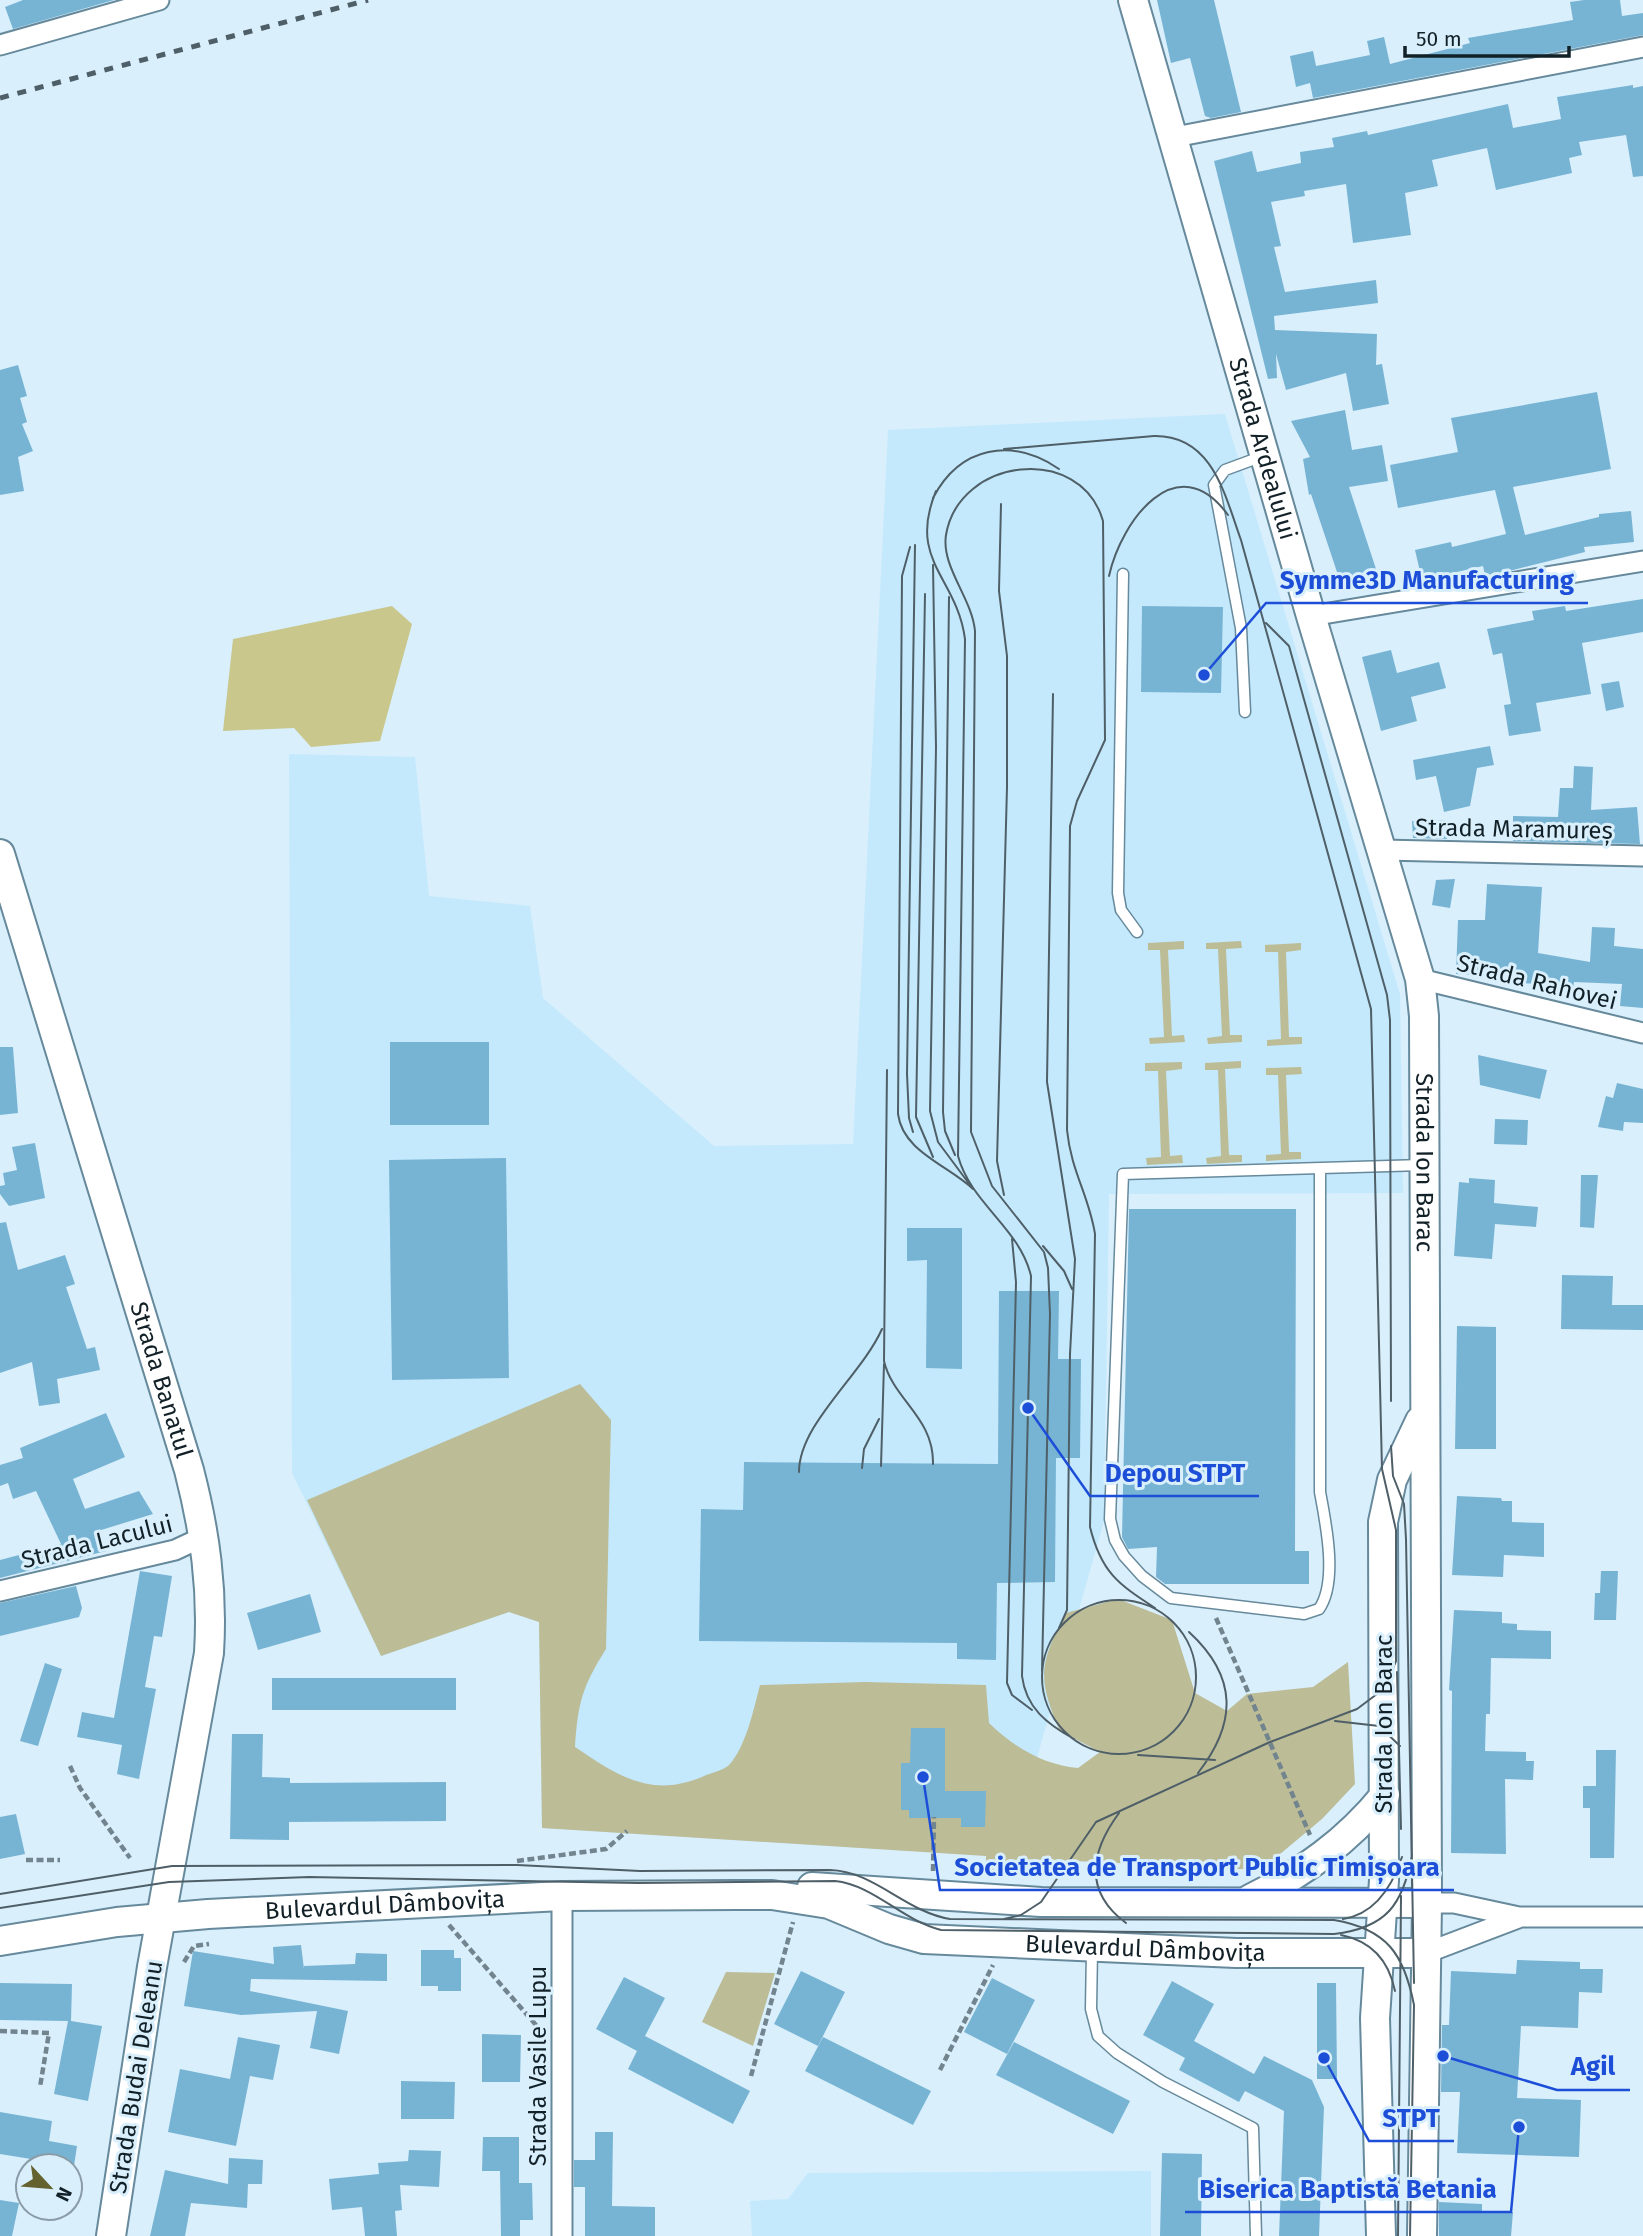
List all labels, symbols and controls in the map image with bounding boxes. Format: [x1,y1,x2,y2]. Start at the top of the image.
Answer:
scale bar [1405,14,1570,58]
text: 50 m [1416,26,1462,52]
street label: Strada Ardealului [1223,354,1302,543]
callout: Symme3D Manufacturing [1266,556,1588,603]
text: Symme3D Manufacturing [1280,565,1575,596]
street label: Strada Maramureș [1415,813,1613,846]
street label: Strada Rahovei [1454,949,1620,1015]
street label: Strada Ion Barac [1410,1073,1439,1252]
street label: Strada Banatul [124,1298,198,1461]
callout: Depou STPT [1090,1449,1259,1496]
text: Depou STPT [1105,1458,1246,1489]
street label: Strada Lacului [19,1510,175,1574]
street label: Strada Ion Barac [1370,1634,1398,1814]
callout: Societatea de Transport Public Timișoara [940,1843,1454,1890]
text: Societatea de Transport Public Timișoara [954,1852,1440,1884]
street label: Bulevardul Dâmbovița [264,1885,506,1925]
street label: Bulevardul Dâmbovița [1025,1930,1265,1968]
street label: Strada Budai Deleanu [104,1959,168,2195]
street label: Strada Vasile Lupu [524,1966,552,2166]
callout: Agil [1557,2043,1630,2090]
text: Agil [1570,2051,1616,2082]
callout: STPT [1369,2094,1454,2141]
text: STPT [1382,2103,1441,2134]
north arrow [14,2152,84,2222]
callout: Biserica Baptistă Betania [1185,2165,1511,2212]
text: Biserica Baptistă Betania [1199,2174,1497,2205]
text: N [51,2184,77,2205]

